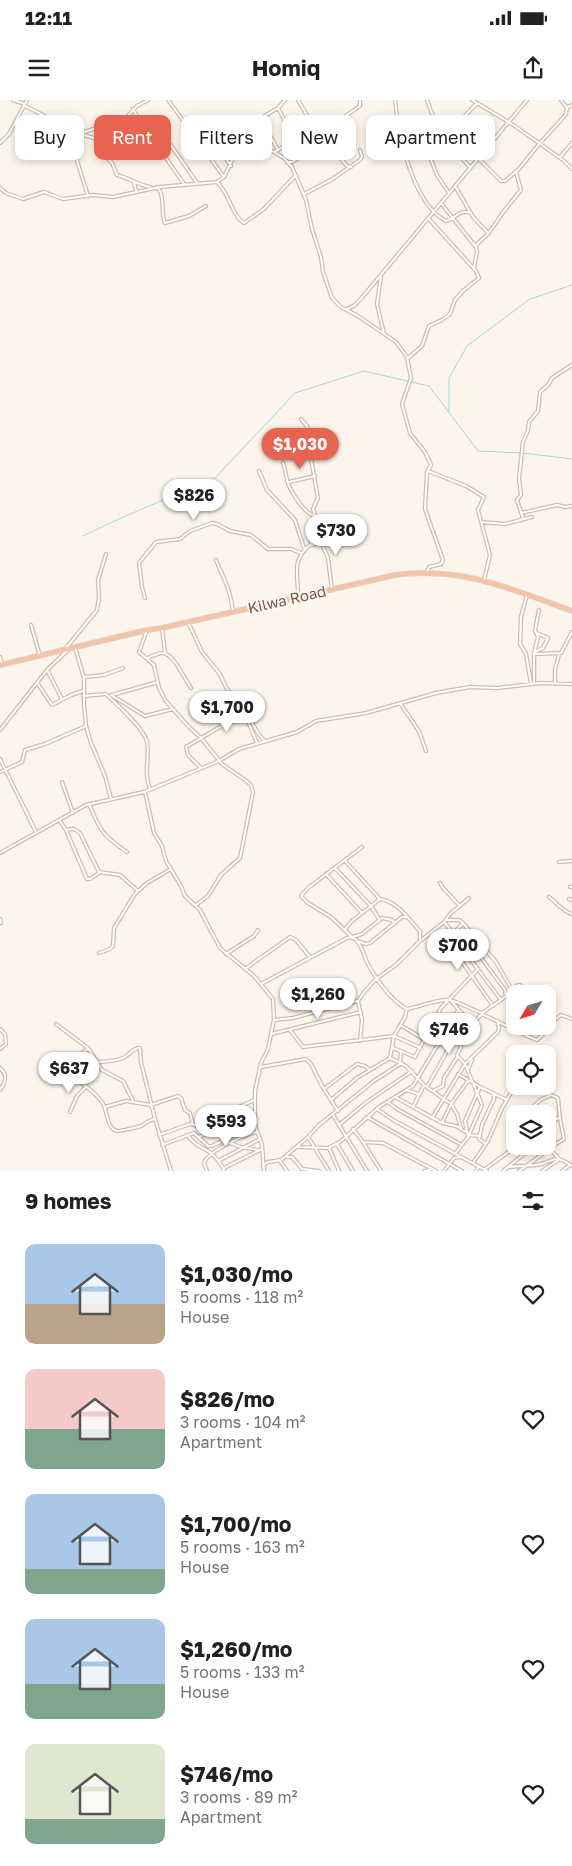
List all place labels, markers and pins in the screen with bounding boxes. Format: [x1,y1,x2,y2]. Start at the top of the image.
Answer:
pin: $1,030 [259,428,341,470]
pin: $826 [164,478,224,521]
pin: $730 [306,514,366,556]
pin: $1,700 [186,690,268,733]
pin: $700 [428,928,488,971]
pin: $1,260 [277,978,359,1020]
pin: $746 [419,1012,479,1055]
pin: $637 [39,1052,99,1094]
pin: $593 [196,1104,256,1147]

